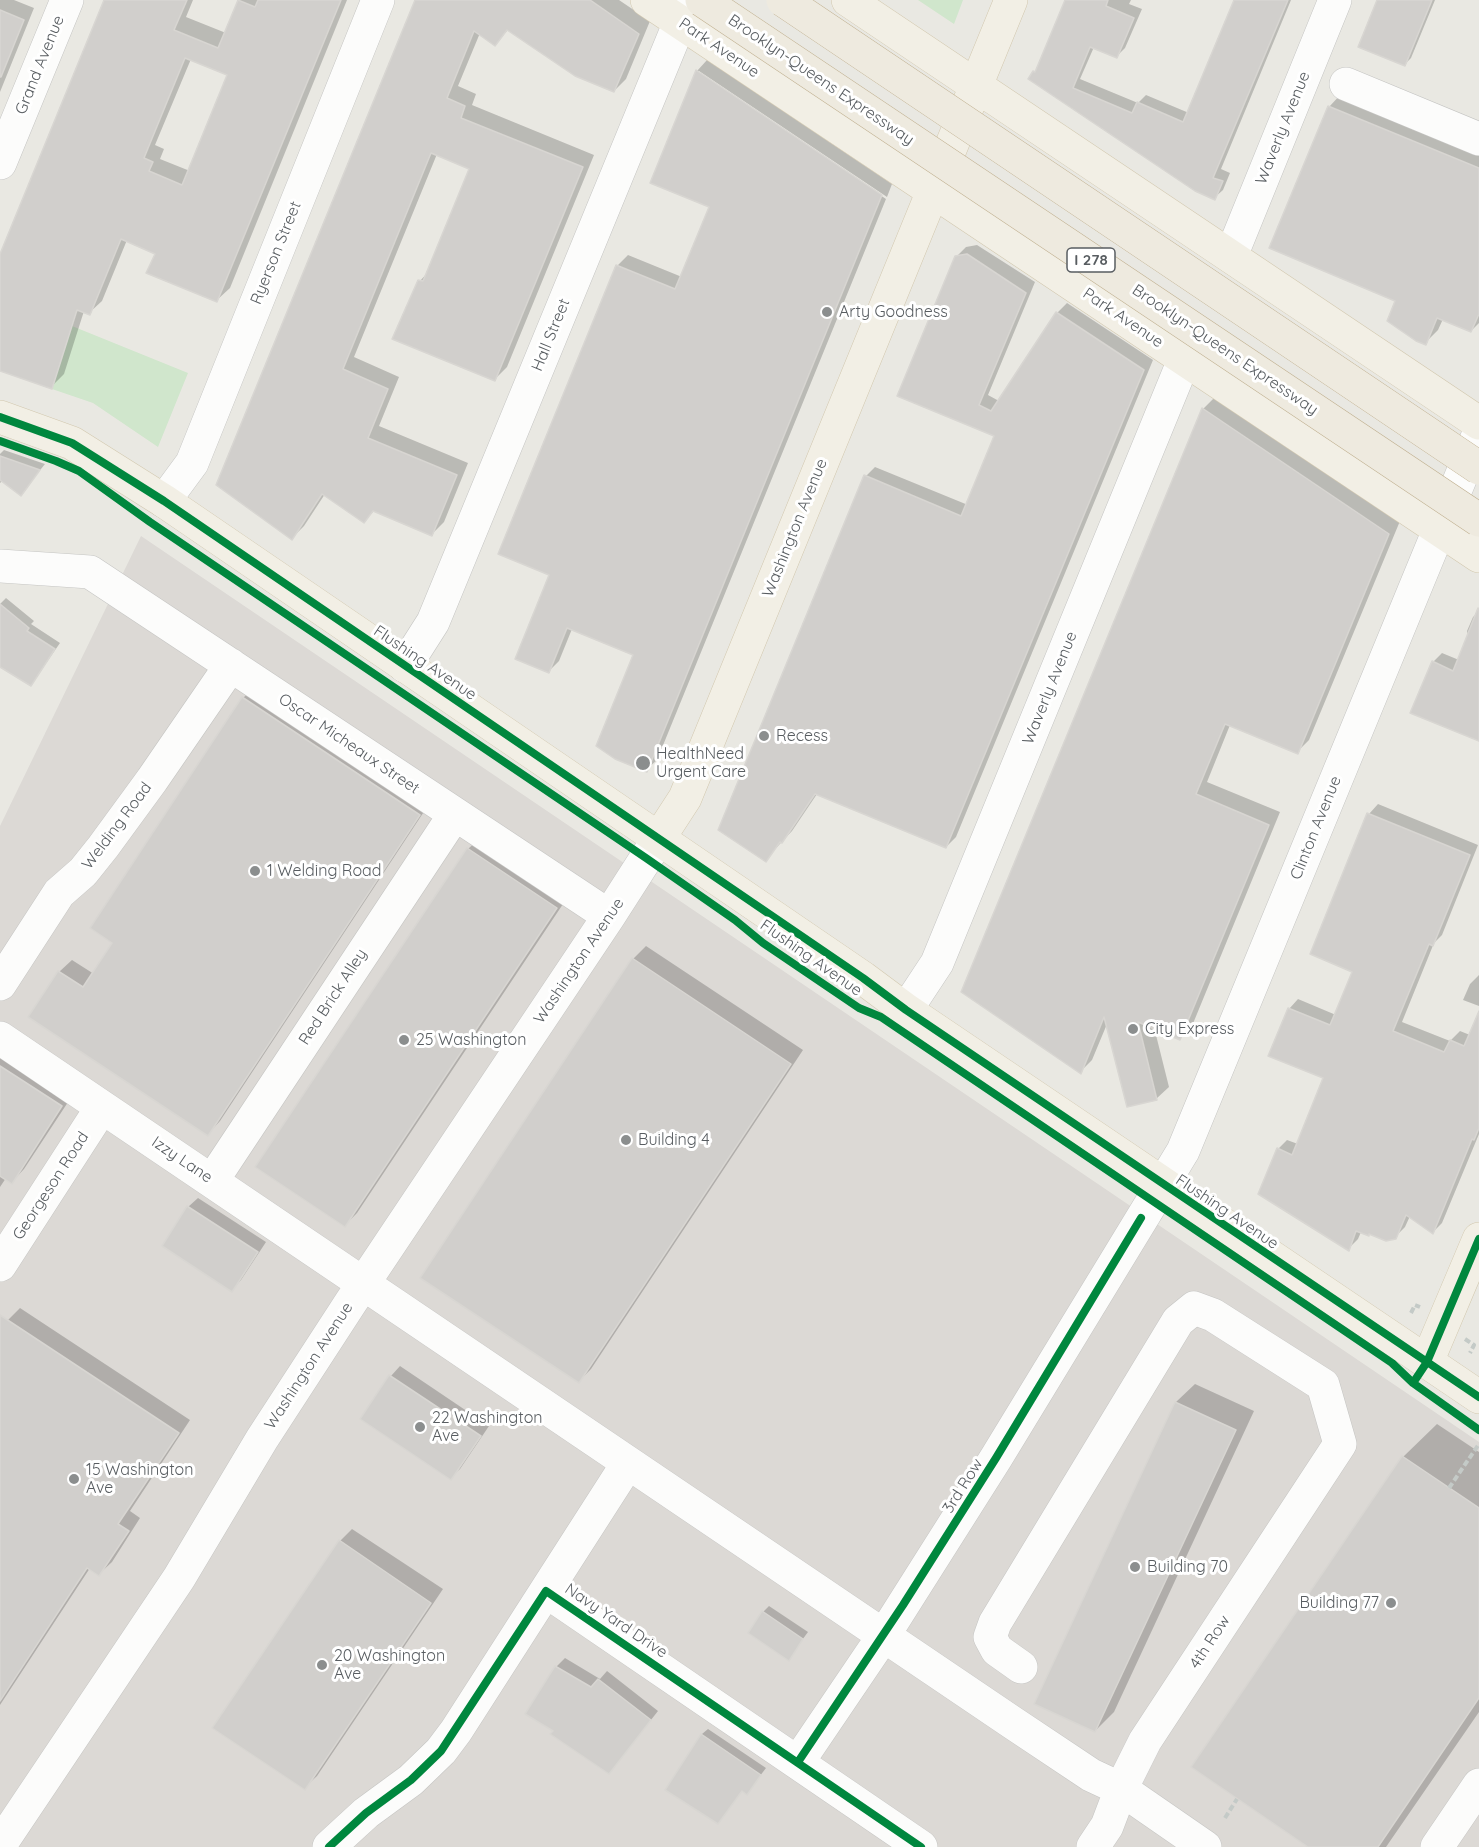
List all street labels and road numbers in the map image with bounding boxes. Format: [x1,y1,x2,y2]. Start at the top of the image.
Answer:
street label: Brooklyn-Queens Expressway [724,11,918,149]
street label: Grand Avenue [11,13,69,117]
street label: Park Avenue [675,14,763,82]
street label: Waverly Avenue [1252,69,1314,187]
street label: Ryerson Street [247,199,305,307]
road number: I 278 [1067,248,1115,272]
street label: Brooklyn-Queens Expressway [1128,281,1322,419]
street label: Park Avenue [1079,284,1167,352]
street label: Hall Street [528,296,574,374]
street label: Washington Avenue [758,456,832,600]
street label: Flushing Avenue [370,621,480,705]
street label: Waverly Avenue [1019,629,1081,747]
street label: Oscar Micheaux Street [275,690,423,798]
street label: Clinton Avenue [1286,773,1346,883]
street label: Welding Road [78,779,156,873]
street label: Washington Avenue [530,894,628,1028]
street label: Flushing Avenue [756,916,866,1000]
street label: Red Brick Alley [295,945,371,1049]
street label: Georgeson Road [9,1128,93,1244]
street label: Izzy Lane [148,1133,216,1187]
street label: Flushing Avenue [1172,1170,1282,1254]
street label: Washington Avenue [261,1299,357,1433]
street label: 3rd Row [939,1455,987,1517]
street label: Navy Yard Drive [561,1580,671,1662]
street label: 4th Row [1186,1612,1234,1672]

